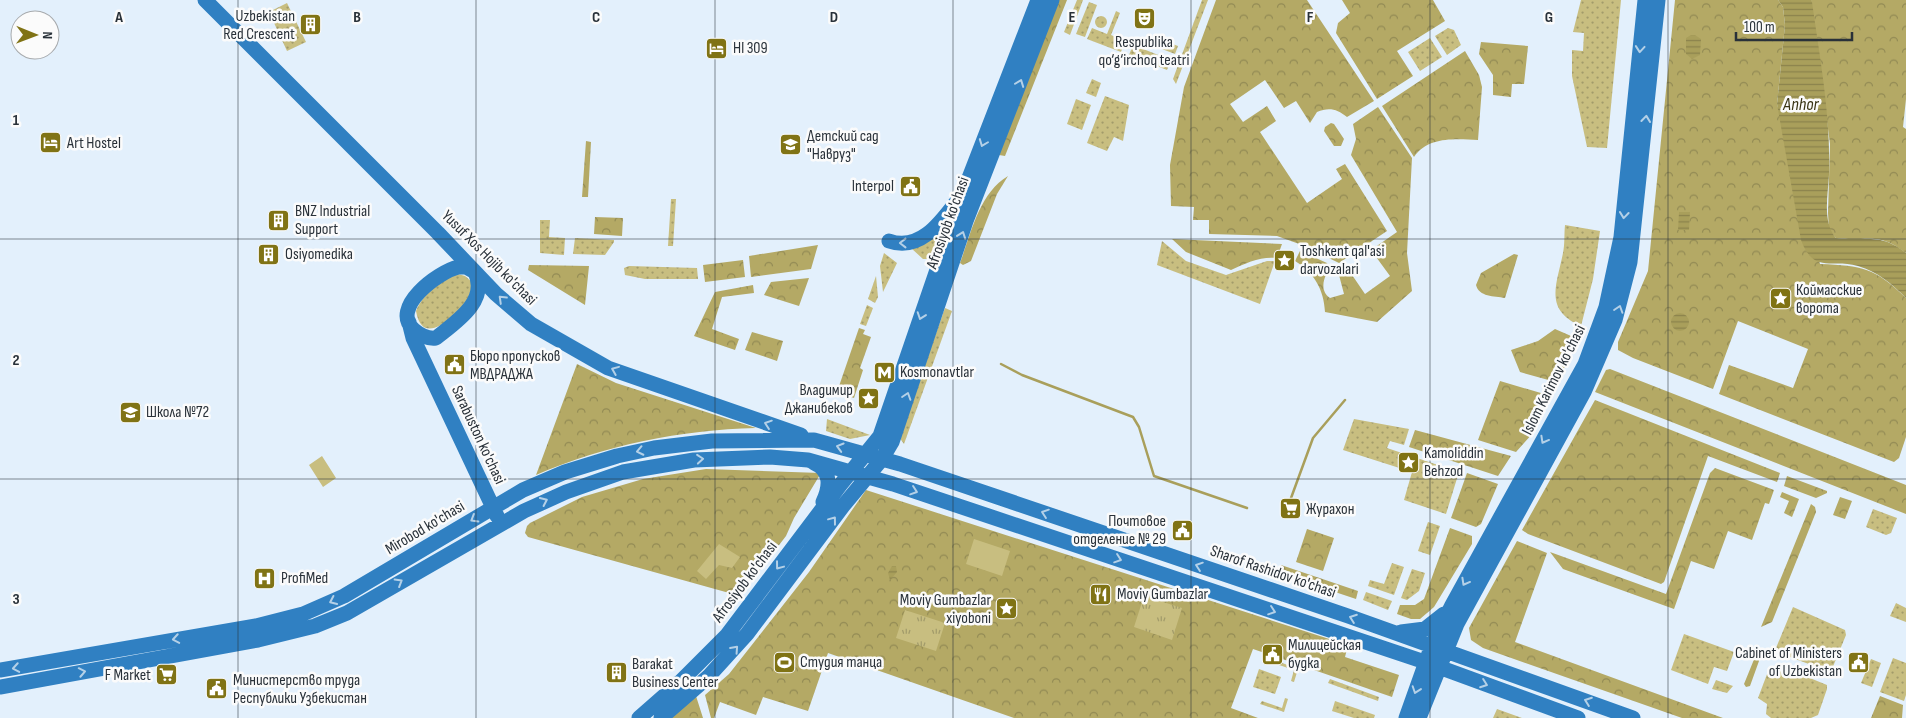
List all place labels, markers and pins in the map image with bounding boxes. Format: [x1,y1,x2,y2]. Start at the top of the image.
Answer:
theatre icon: Respublika qo‘g‘irchoq teatri [1132,6,1156,30]
place label: Uzbekistan Red Crescent [223,7,295,44]
building icon: Uzbekistan Red Crescent [299,13,323,37]
place label: Respublika qo‘g‘irchoq teatri [1099,33,1189,70]
hotel icon: Hl 309 [705,36,729,60]
place label: Hl 309 [733,39,768,58]
place label: Детский сад "Навруз" [807,127,879,164]
hotel icon: Art Hostel [39,131,63,155]
school or university icon: Детский сад "Навруз" [779,133,803,157]
place label: Art Hostel [66,134,121,153]
public building icon: Interpol [898,174,922,198]
place label: Interpol [852,177,894,196]
place label: BNZ Industrial Support [295,202,370,239]
building icon: BNZ Industrial Support [267,208,291,232]
building icon: Osiyomedika [257,242,281,266]
place label: Toshkent qal'asi darvozalari [1300,242,1385,279]
place label: Osiyomedika [285,245,353,264]
place icon: Toshkent qal'asi darvozalari [1272,248,1296,272]
place label: Коймасские ворота [1796,281,1862,318]
place icon: Коймасские ворота [1768,287,1792,311]
place label: Бюро пропусков МВДРАДЖА [470,347,560,384]
public building icon: Бюро пропусков МВДРАДЖА [442,353,466,377]
metro station icon: Kosmonavtlar [872,360,896,384]
place label: Kosmonavtlar [900,363,974,382]
place label: Владимир Джанибеков [785,381,853,418]
place icon: Владимир Джанибеков [857,387,881,411]
school or university icon: Школа №72 [118,400,142,424]
place label: Школа №72 [146,403,209,422]
place label: Kamoliddin Behzod [1424,444,1484,481]
place icon: Kamoliddin Behzod [1396,450,1420,474]
supermarket icon: Журахон [1278,497,1302,521]
place label: Журахон [1306,500,1354,519]
place label: Почтовое отделение № 29 [1073,512,1166,549]
public building icon: Почтовое отделение № 29 [1170,518,1194,542]
hospital icon: ProfiMed [253,566,277,590]
place label: ProfiMed [281,569,328,588]
restaurant icon: Moviy Gumbazlar [1089,582,1113,606]
place label: Moviy Gumbazlar [1117,585,1209,604]
place label: Moviy Gumbazlar xiyoboni [900,591,991,628]
place icon: Moviy Gumbazlar xiyoboni [995,597,1019,621]
place label: Милицейская будка [1288,636,1361,673]
public building icon: Милицейская будка [1260,642,1284,666]
place label: Cabinet of Ministers of Uzbekistan [1735,644,1842,681]
sports icon: Студия танца [772,650,796,674]
public building icon: Cabinet of Ministers of Uzbekistan [1846,650,1870,674]
place label: Студия танца [800,653,882,672]
place label: Barakat Business Center [632,655,719,692]
building icon: Barakat Business Center [604,661,628,685]
supermarket icon: F Market [155,663,179,687]
place label: F Market [105,666,151,685]
place label: Министерство труда Республики Узбекистан [233,671,367,708]
public building icon: Министерство труда Республики Узбекистан [205,677,229,701]

